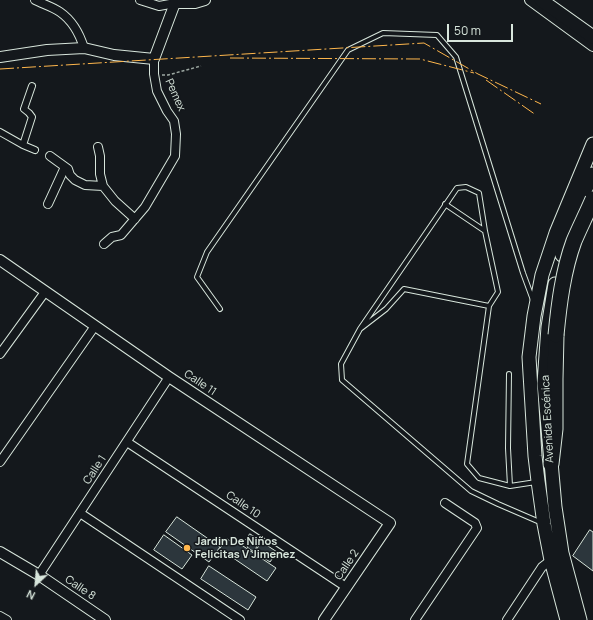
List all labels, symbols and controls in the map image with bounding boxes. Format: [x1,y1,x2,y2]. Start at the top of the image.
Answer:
scale bar [449,16,515,42]
text: 50 m [454,22,481,39]
street label: Pemex [162,77,188,113]
street label: Calle 11 [181,367,219,399]
street label: Avenida Escénica [539,375,557,463]
street label: Calle 1 [81,453,109,487]
street label: Calle 10 [223,489,263,521]
place label: Jardin De Niños Felicitas V Jimenez [195,535,295,561]
marker: Jardin De Niños Felicitas V Jimenez [182,543,192,553]
street label: Calle 2 [332,547,362,583]
north arrow [16,564,56,604]
street label: Calle 8 [62,573,98,603]
text: N [24,587,37,604]

